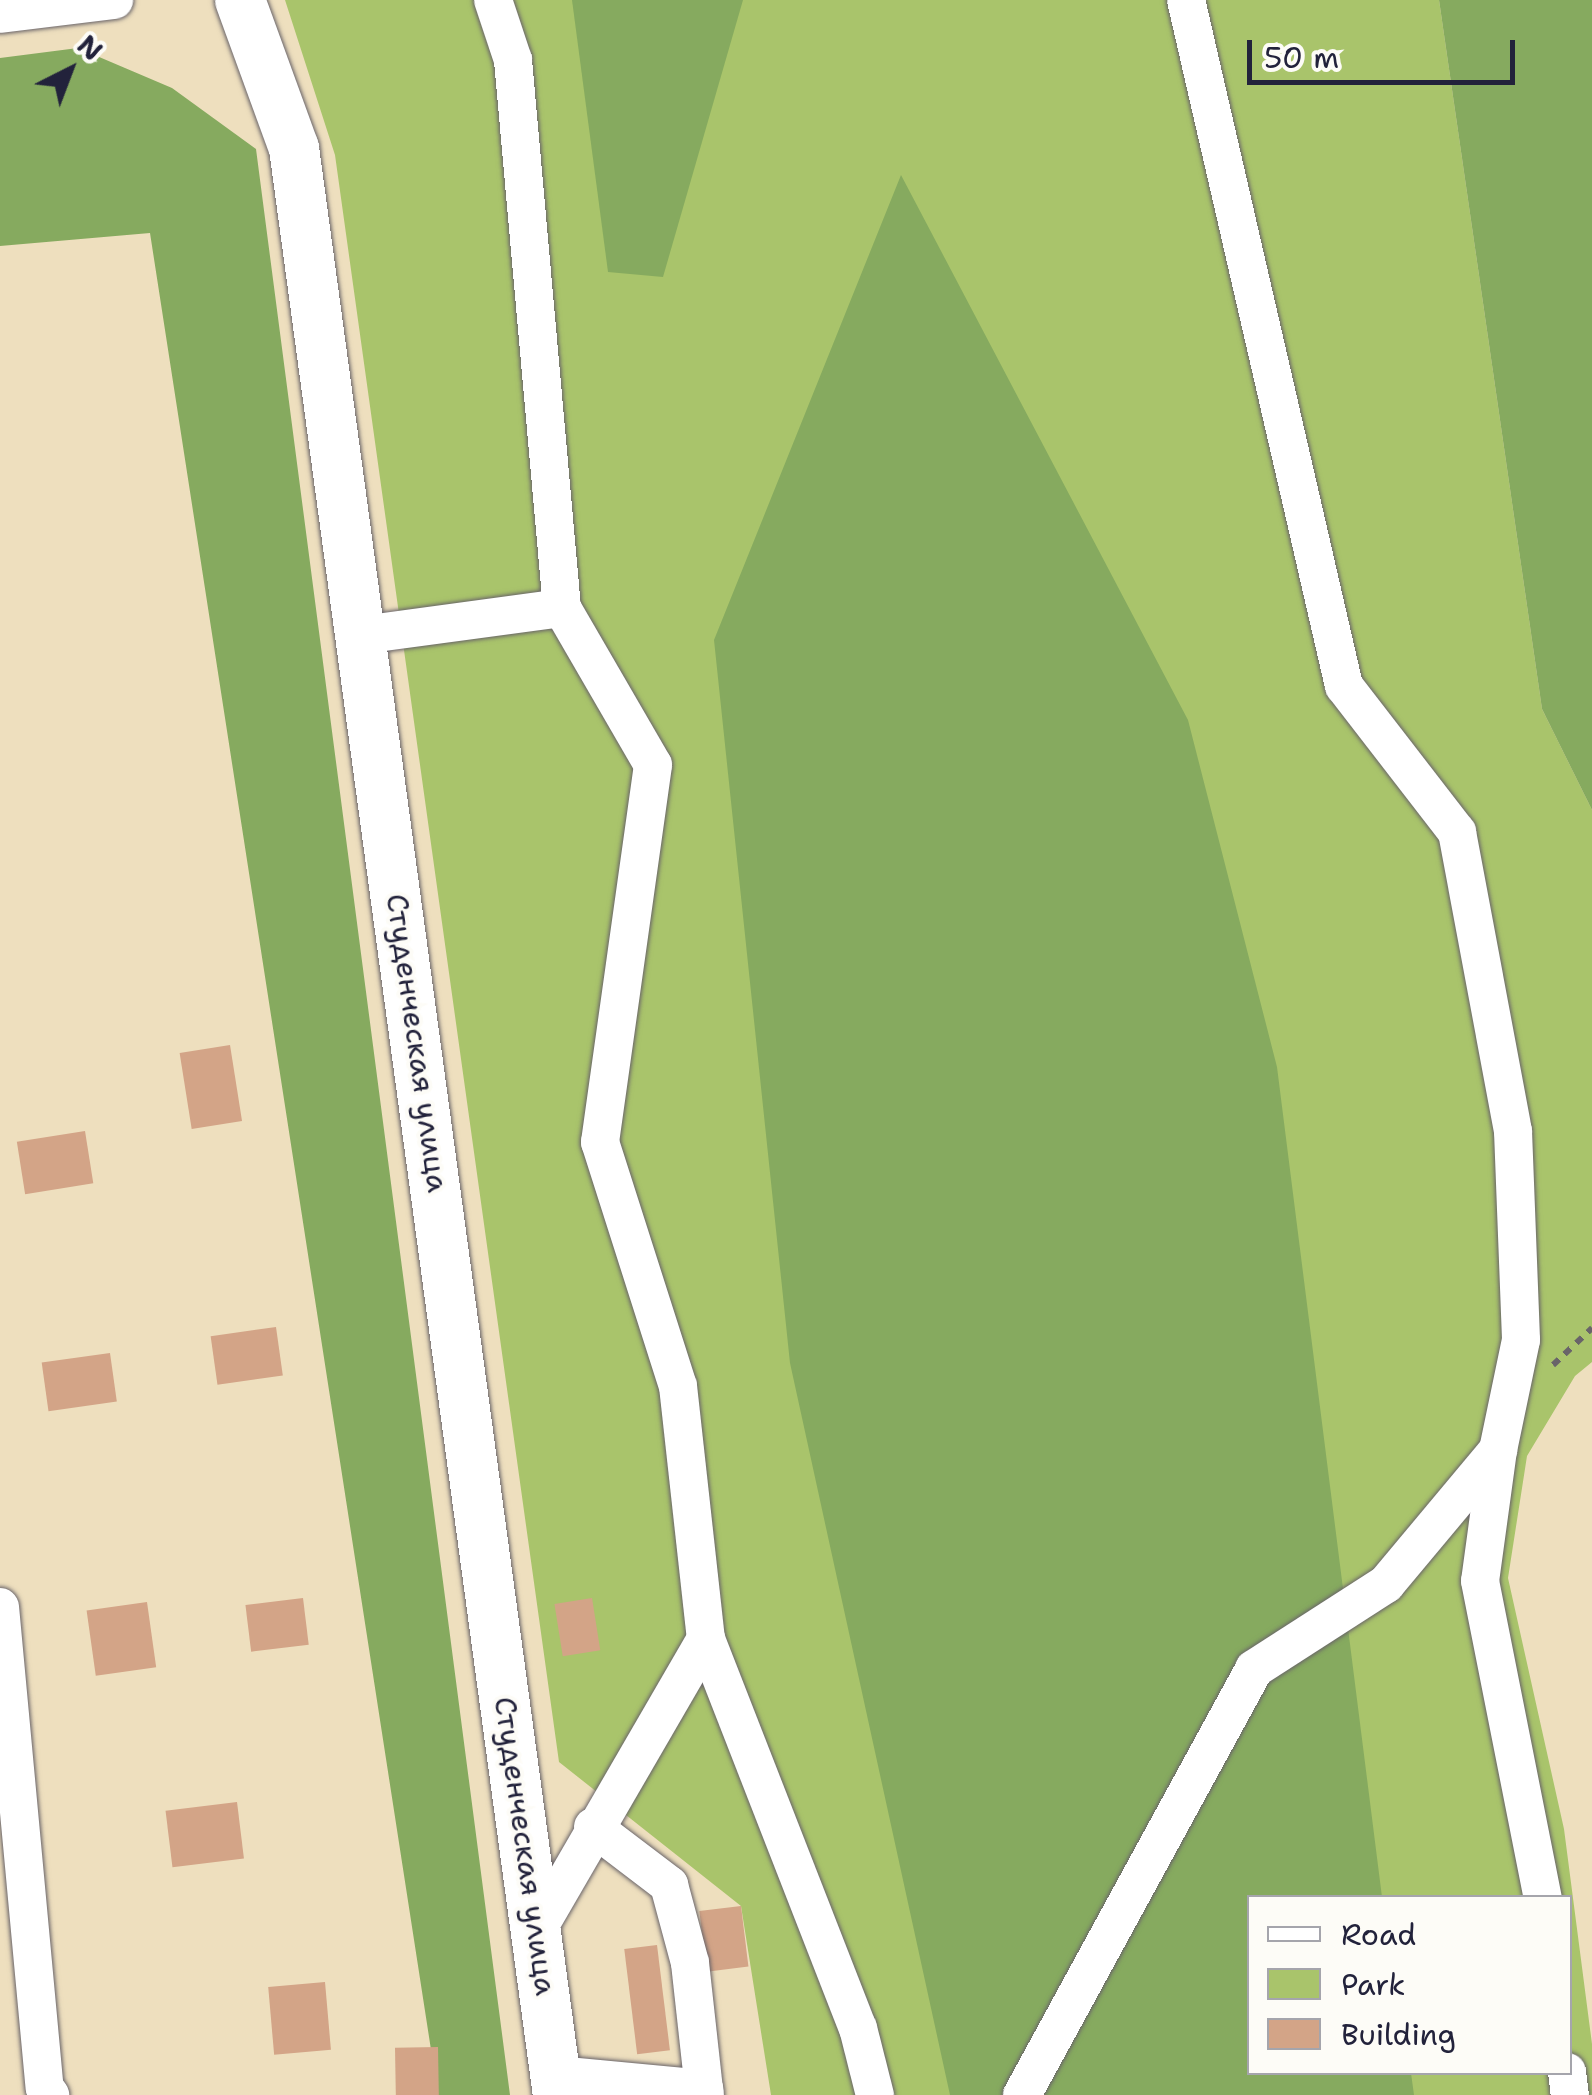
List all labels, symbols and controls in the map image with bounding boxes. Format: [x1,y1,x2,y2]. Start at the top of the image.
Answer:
north arrow [20,20,120,120]
scale bar [1252,20,1520,82]
text: N [69,26,111,69]
text: 50 m [1264,37,1339,78]
street label: Студенческая улица [378,891,456,1195]
street label: Студенческая улица [486,1694,564,1998]
legend [1247,1895,1572,2075]
text: Road [1341,1914,1416,1955]
text: Park [1341,1964,1405,2005]
text: Building [1341,2014,1456,2055]

